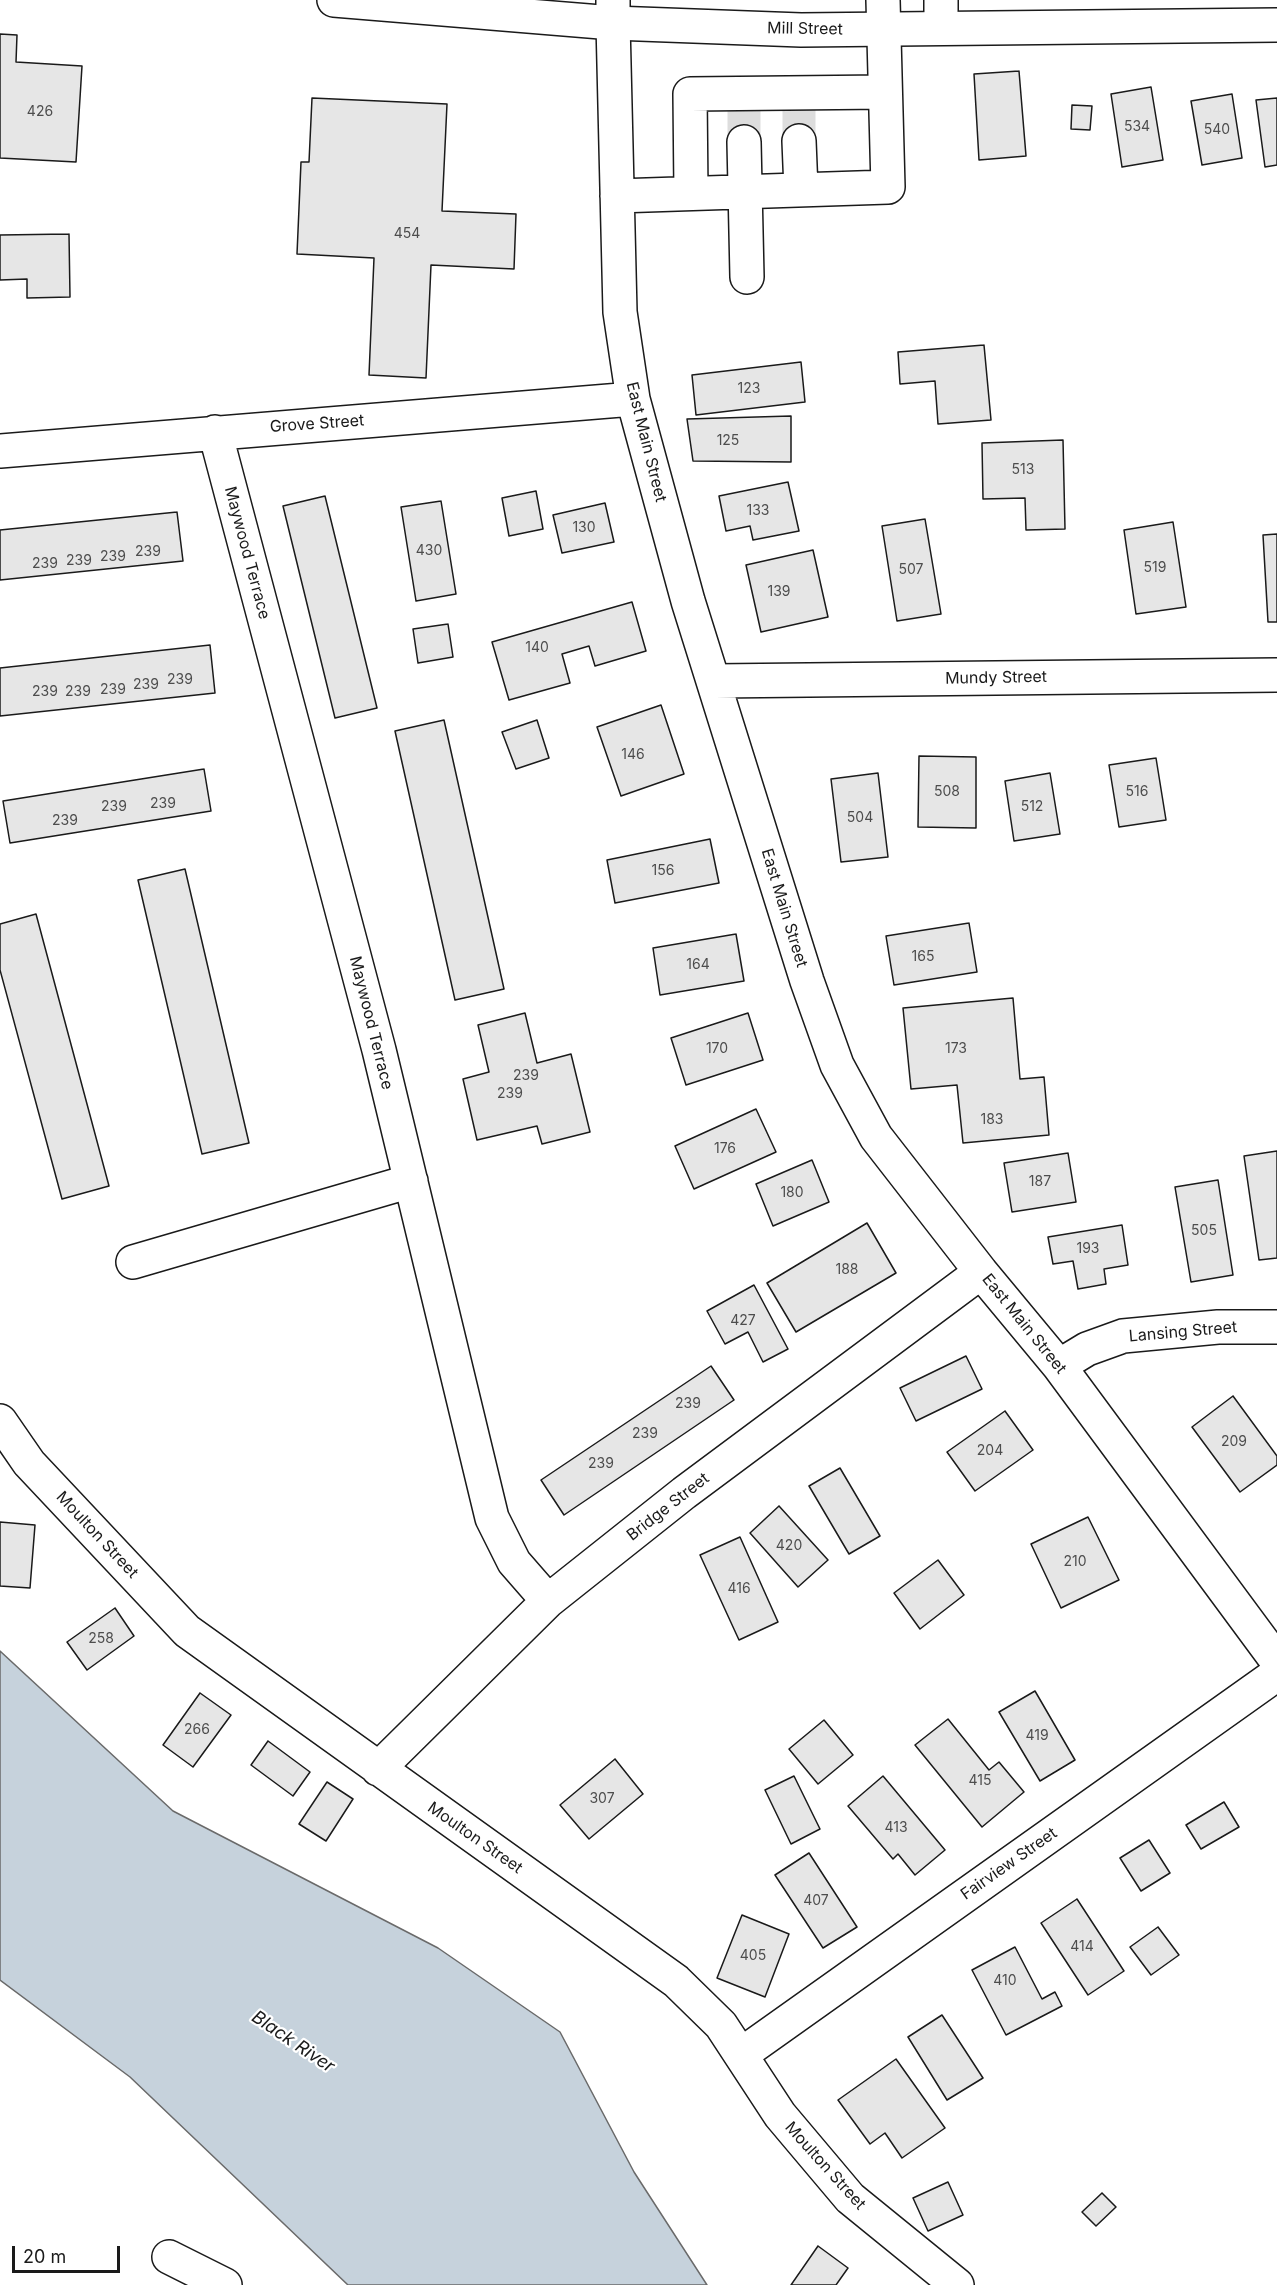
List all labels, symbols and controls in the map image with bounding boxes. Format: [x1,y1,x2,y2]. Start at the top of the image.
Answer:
street label: Mill Street [767,19,843,39]
house number: 426 [27,104,53,120]
house number: 534 [1124,119,1150,135]
house number: 540 [1204,122,1230,138]
house number: 454 [394,226,420,242]
street label: East Main Street [622,380,670,504]
house number: 123 [738,381,760,397]
street label: Grove Street [269,411,365,437]
house number: 125 [717,433,739,449]
house number: 513 [1012,462,1034,478]
street label: Maywood Terrace [220,485,274,621]
house number: 133 [747,503,769,519]
house number: 130 [572,520,596,536]
house number: 430 [416,543,442,559]
house number: 239 [135,544,161,560]
house number: 239 [100,549,126,565]
house number: 239 [66,553,92,569]
house number: 239 [32,556,58,572]
house number: 519 [1144,560,1166,576]
house number: 507 [899,562,923,578]
house number: 139 [767,584,791,600]
house number: 140 [525,640,549,656]
street label: Mundy Street [945,668,1047,688]
house number: 239 [167,672,193,688]
house number: 239 [133,677,159,693]
house number: 239 [100,682,126,698]
house number: 239 [32,684,58,700]
house number: 239 [65,684,91,700]
house number: 146 [621,747,645,763]
house number: 508 [934,784,960,800]
house number: 516 [1126,784,1148,800]
house number: 239 [150,796,176,812]
house number: 239 [101,799,127,815]
house number: 512 [1021,799,1043,815]
house number: 504 [847,810,873,826]
house number: 239 [52,813,78,829]
street label: East Main Street [757,846,811,970]
house number: 156 [652,863,674,879]
house number: 165 [912,949,934,965]
street label: Maywood Terrace [345,954,397,1092]
house number: 164 [686,957,710,973]
house number: 170 [706,1041,728,1057]
house number: 173 [945,1041,967,1057]
house number: 239 [513,1068,539,1084]
house number: 239 [497,1086,523,1102]
house number: 183 [980,1112,1004,1128]
house number: 176 [714,1141,736,1157]
house number: 187 [1029,1174,1051,1190]
house number: 180 [780,1185,804,1201]
house number: 505 [1191,1223,1217,1239]
house number: 193 [1076,1241,1100,1257]
house number: 188 [835,1262,859,1278]
street label: East Main Street [978,1270,1070,1378]
house number: 427 [730,1313,756,1329]
street label: Lansing Street [1128,1318,1238,1346]
house number: 239 [675,1396,701,1412]
house number: 239 [632,1426,658,1442]
house number: 209 [1221,1434,1247,1450]
house number: 204 [977,1443,1003,1459]
house number: 239 [588,1456,614,1472]
street label: Bridge Street [623,1469,713,1545]
street label: Moulton Street [52,1488,142,1582]
house number: 420 [776,1538,802,1554]
house number: 210 [1063,1554,1087,1570]
house number: 416 [727,1581,751,1597]
house number: 258 [88,1631,114,1647]
house number: 266 [184,1722,210,1738]
house number: 419 [1025,1728,1049,1744]
house number: 415 [969,1773,991,1789]
house number: 307 [589,1791,615,1807]
street label: Moulton Street [424,1798,526,1878]
house number: 413 [884,1820,908,1836]
street label: Fairview Street [957,1824,1061,1904]
house number: 407 [803,1893,829,1909]
house number: 414 [1070,1939,1094,1955]
house number: 405 [740,1948,766,1964]
house number: 410 [993,1973,1017,1989]
water label: Black River [247,2006,339,2078]
street label: Moulton Street [781,2118,869,2214]
scale bar [15,2234,123,2272]
text: 20 m [23,2246,66,2267]

